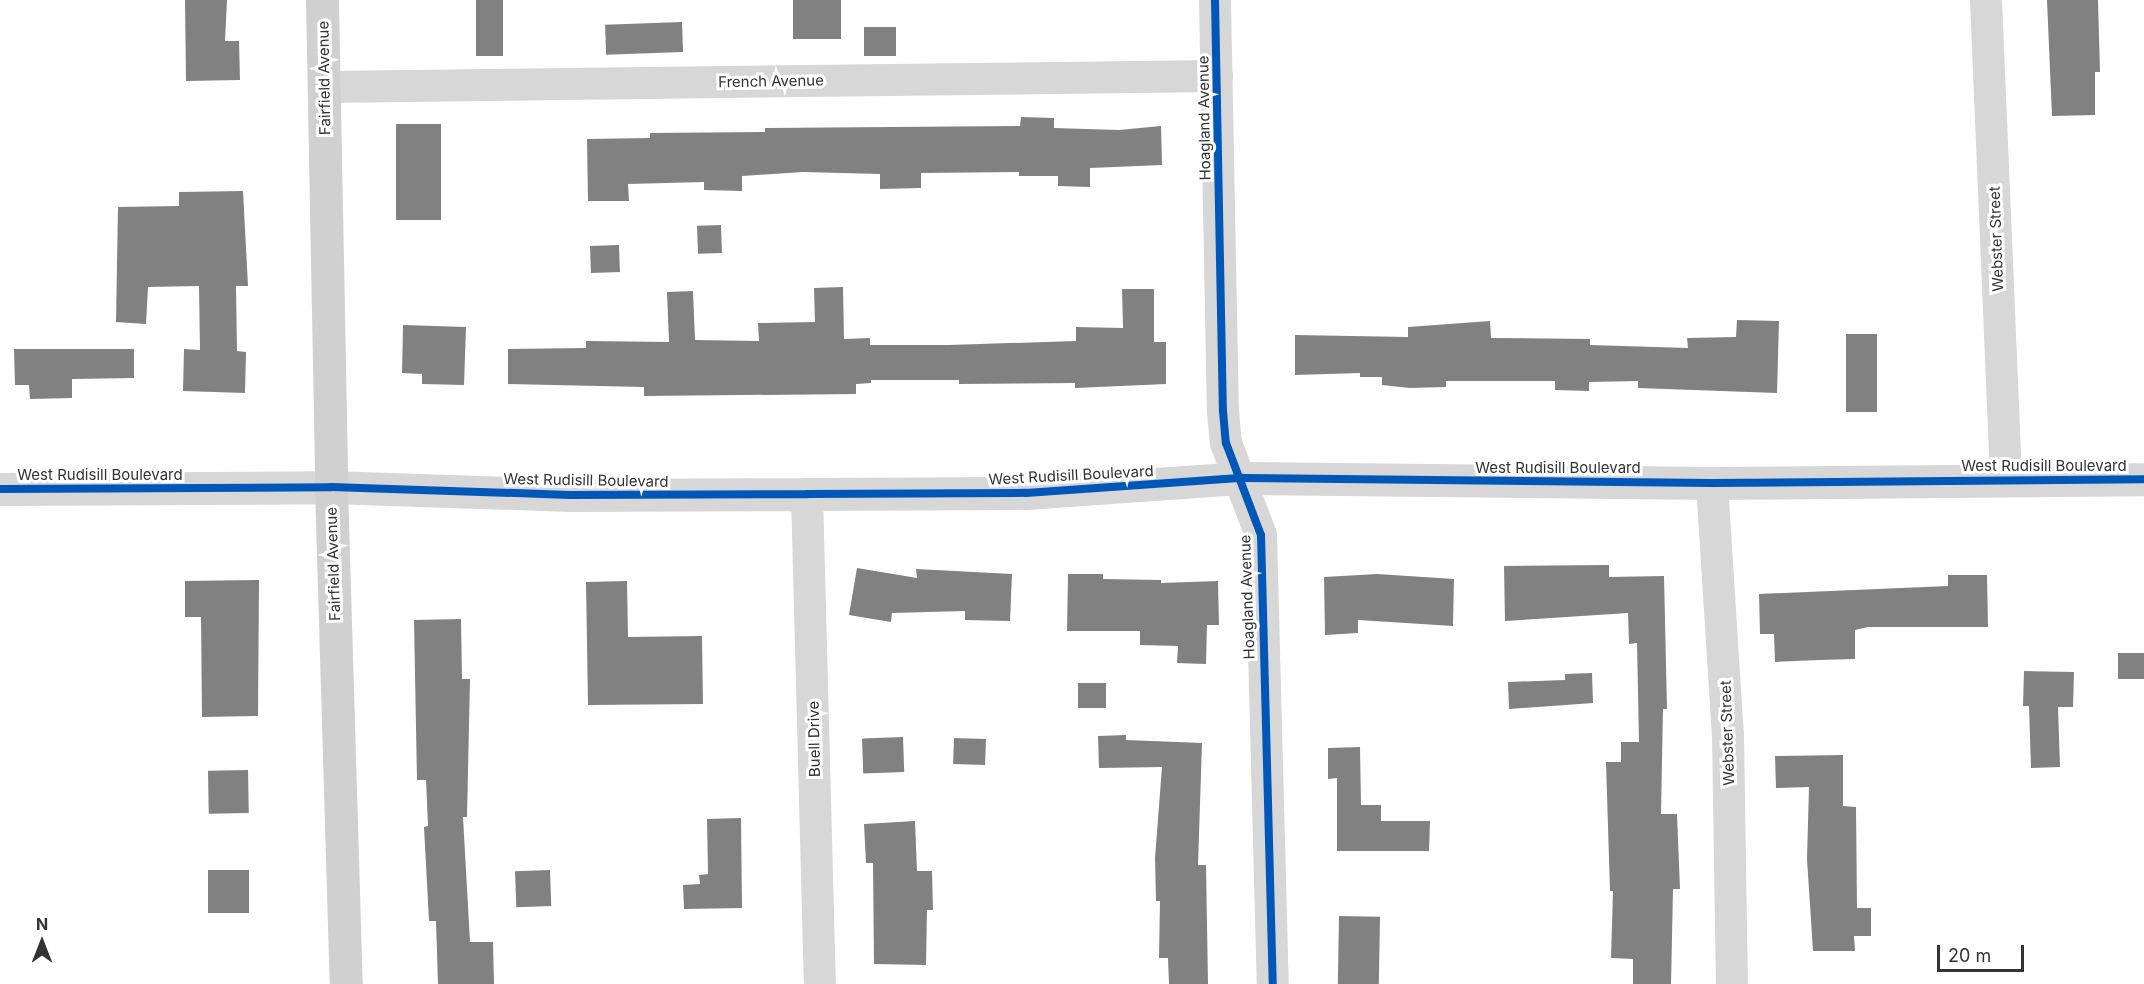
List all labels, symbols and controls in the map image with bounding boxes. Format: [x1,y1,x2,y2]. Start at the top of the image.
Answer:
street label: Fairfield Avenue [314,21,334,135]
street label: Hoagland Avenue [1194,55,1214,181]
street label: French Avenue [718,71,824,91]
street label: Webster Street [1985,186,2007,292]
street label: West Rudisill Boulevard [1961,457,2127,475]
street label: West Rudisill Boulevard [1475,459,1641,477]
street label: West Rudisill Boulevard [988,462,1154,488]
street label: West Rudisill Boulevard [17,466,183,484]
street label: West Rudisill Boulevard [503,470,669,490]
street label: Fairfield Avenue [322,507,344,621]
street label: Hoagland Avenue [1236,534,1258,660]
street label: Webster Street [1716,680,1738,786]
street label: Buell Drive [804,701,824,777]
north arrow [12,912,72,972]
text: N [36,914,48,934]
scale bar [1940,933,2027,971]
text: 20 m [1948,945,1991,966]

